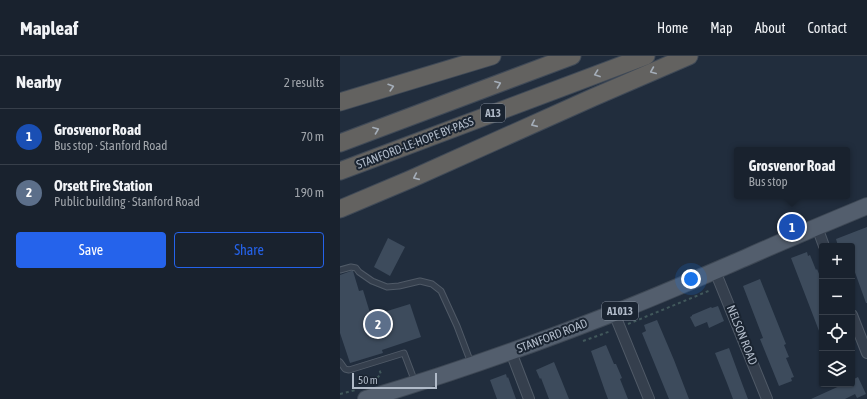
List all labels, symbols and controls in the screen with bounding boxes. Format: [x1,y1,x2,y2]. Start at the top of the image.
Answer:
text: Mapleaf [20,17,78,39]
text: Home [657,20,688,36]
text: Map [710,20,733,36]
text: About [755,20,786,36]
text: Contact [808,20,847,36]
one-way arrow [650,67,657,75]
one-way arrow [593,70,600,78]
text: Nearby [16,72,62,92]
text: 2 results [284,75,324,90]
one-way arrow [495,80,502,88]
one-way arrow [387,83,394,92]
road number: A13 [481,104,505,122]
street label: STANFORD-LE-HOPE BY-PASS [354,114,476,172]
one-way arrow [531,119,538,127]
text: Grosvenor Road [54,121,141,138]
one-way arrow [373,126,380,134]
text: 1 [26,129,32,144]
text: 70 m [301,129,324,144]
text: Bus stop · Stanford Road [54,138,167,153]
popup [734,147,850,199]
text: Grosvenor Road [748,157,836,174]
one-way arrow [412,172,420,180]
text: Bus stop [748,174,788,189]
text: Orsett Fire Station [54,177,152,194]
text: 2 [26,185,32,200]
text: 190 m [295,185,324,200]
text: Public building · Stanford Road [54,194,200,209]
pin: 1 [779,212,805,242]
button: Save [16,232,166,268]
button: Share [174,232,324,268]
map controls [819,243,855,387]
button: + [819,243,855,279]
your location [681,269,701,289]
button: − [819,279,855,315]
road number: A1013 [602,302,638,320]
street label: NELSON ROAD [724,303,760,367]
pin: 2 [365,309,391,339]
button: locate [819,315,855,351]
street label: STANFORD ROAD [515,316,590,356]
button: layers [819,351,855,387]
scale bar [352,371,437,390]
text: 50 m [358,374,378,386]

